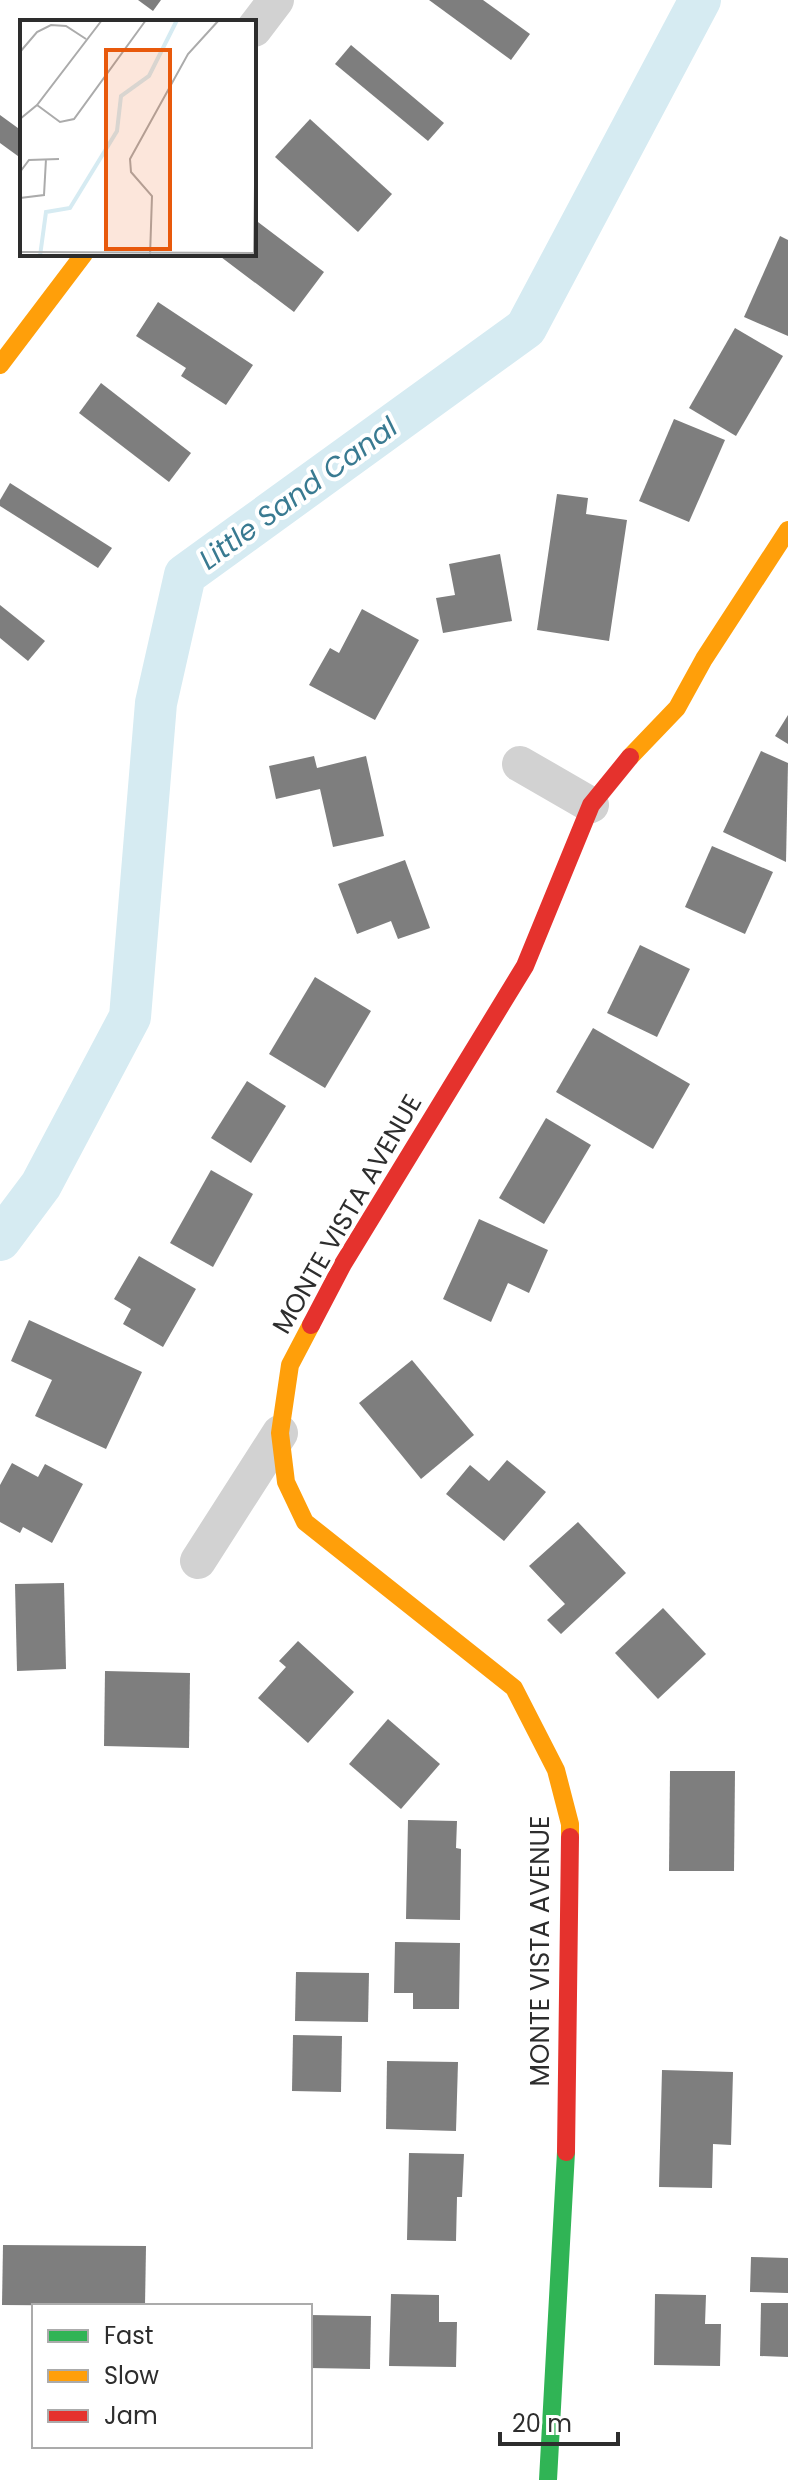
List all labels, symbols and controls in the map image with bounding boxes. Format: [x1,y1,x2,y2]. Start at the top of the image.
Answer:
inset map [20,20,256,256]
water label: Little Sand Canal [191,408,406,579]
street label: MONTE VISTA AVENUE [264,1088,430,1340]
street label: MONTE VISTA AVENUE [522,1816,558,2086]
legend [32,2304,312,2448]
text: Fast [104,2319,154,2352]
text: Slow [104,2359,159,2392]
scale bar [500,2396,618,2446]
text: Jam [104,2399,158,2432]
text: 20 m [512,2407,572,2440]

